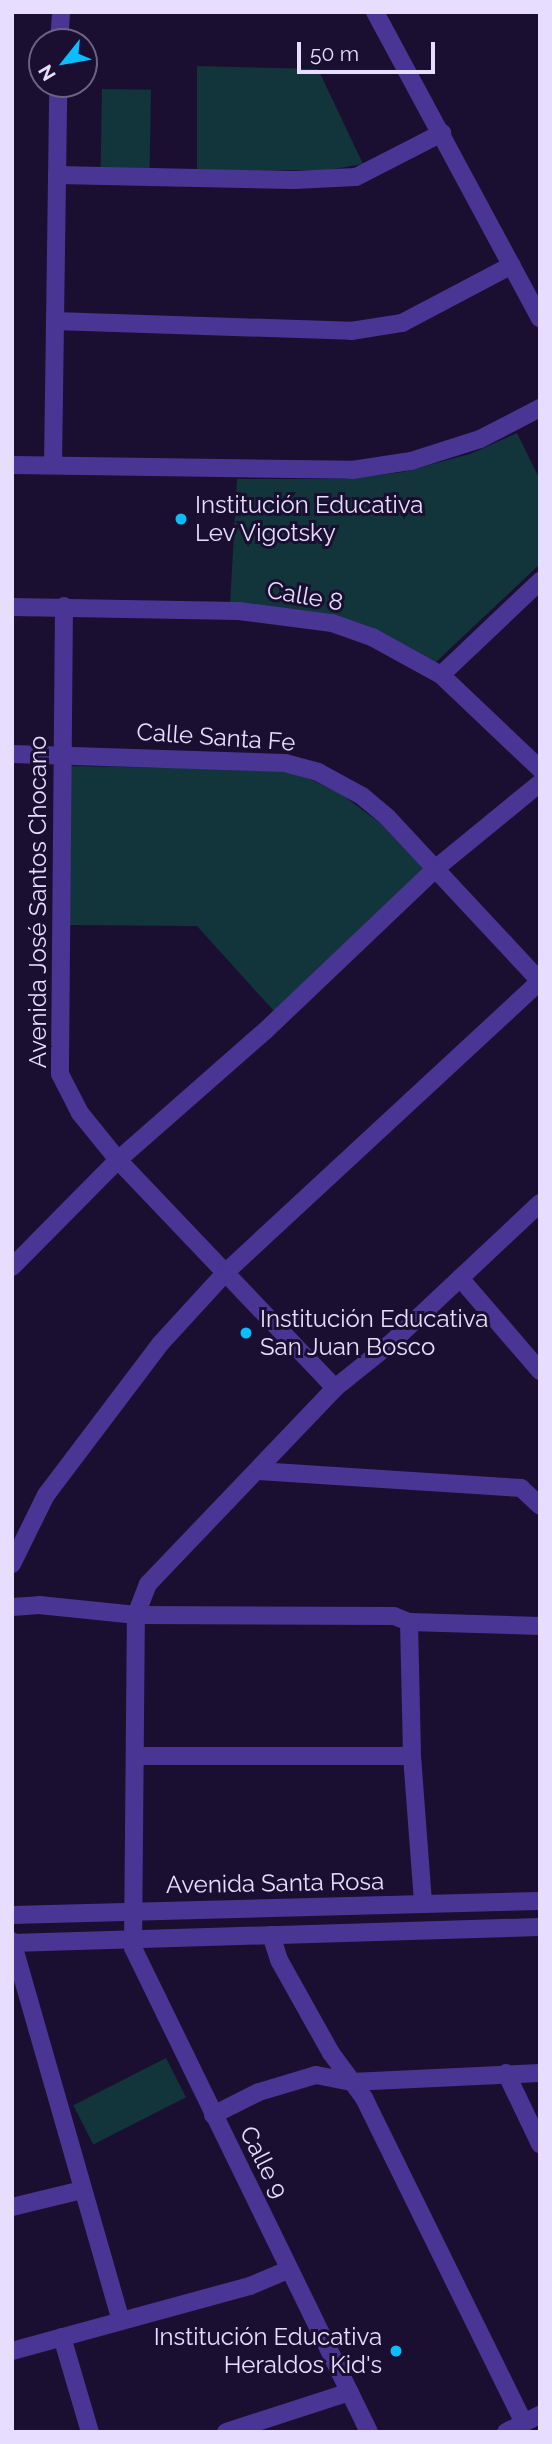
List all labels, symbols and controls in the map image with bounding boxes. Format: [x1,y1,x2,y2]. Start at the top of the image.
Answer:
north arrow [28,28,98,98]
scale bar [300,28,438,72]
text: 50 m [310,41,359,66]
text: N [34,61,60,85]
place label: Institución Educativa Lev Vigotsky [195,491,423,547]
marker: Institución Educativa Lev Vigotsky [173,511,189,527]
street label: Calle 8 [265,575,345,617]
street label: Calle Santa Fe [136,717,296,757]
street label: Avenida José Santos Chocano [24,735,52,1069]
place label: Institución Educativa San Juan Bosco [260,1305,488,1361]
marker: Institución Educativa San Juan Bosco [238,1325,254,1341]
street label: Avenida Santa Rosa [166,1867,384,1899]
street label: Calle 9 [234,2121,294,2203]
place label: Institución Educativa Heraldos Kid's [154,2323,382,2379]
marker: Institución Educativa Heraldos Kid's [388,2343,404,2359]

